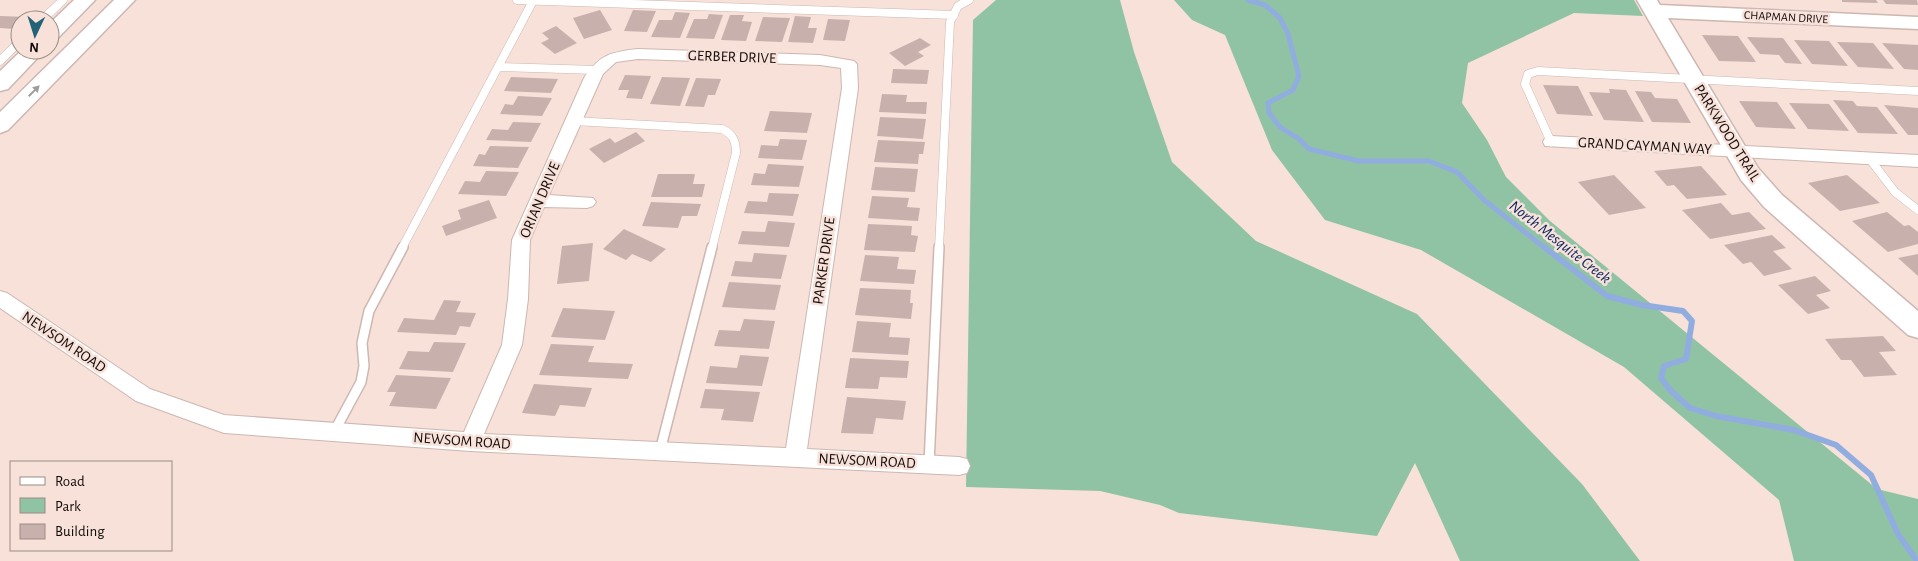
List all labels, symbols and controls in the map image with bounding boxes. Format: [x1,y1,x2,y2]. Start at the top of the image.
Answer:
street label: CHAPMAN DRIVE [1744,9,1829,25]
north arrow [10,10,60,60]
text: N [29,40,40,54]
street label: GERBER DRIVE [688,48,776,66]
street label: PARKWOOD TRAIL [1691,82,1763,185]
one-way arrow [28,85,40,97]
street label: GRAND CAYMAN WAY [1578,135,1712,157]
street label: ORIAN DRIVE [517,160,563,240]
water label: North Mesquite Creek [1506,198,1614,287]
street label: PARKER DRIVE [810,217,838,305]
street label: NEWSOM ROAD [19,309,109,376]
street label: NEWSOM ROAD [413,430,511,452]
street label: NEWSOM ROAD [818,451,916,471]
legend [10,461,172,551]
text: Road [55,474,85,489]
text: Park [55,499,81,514]
text: Building [55,524,105,539]

